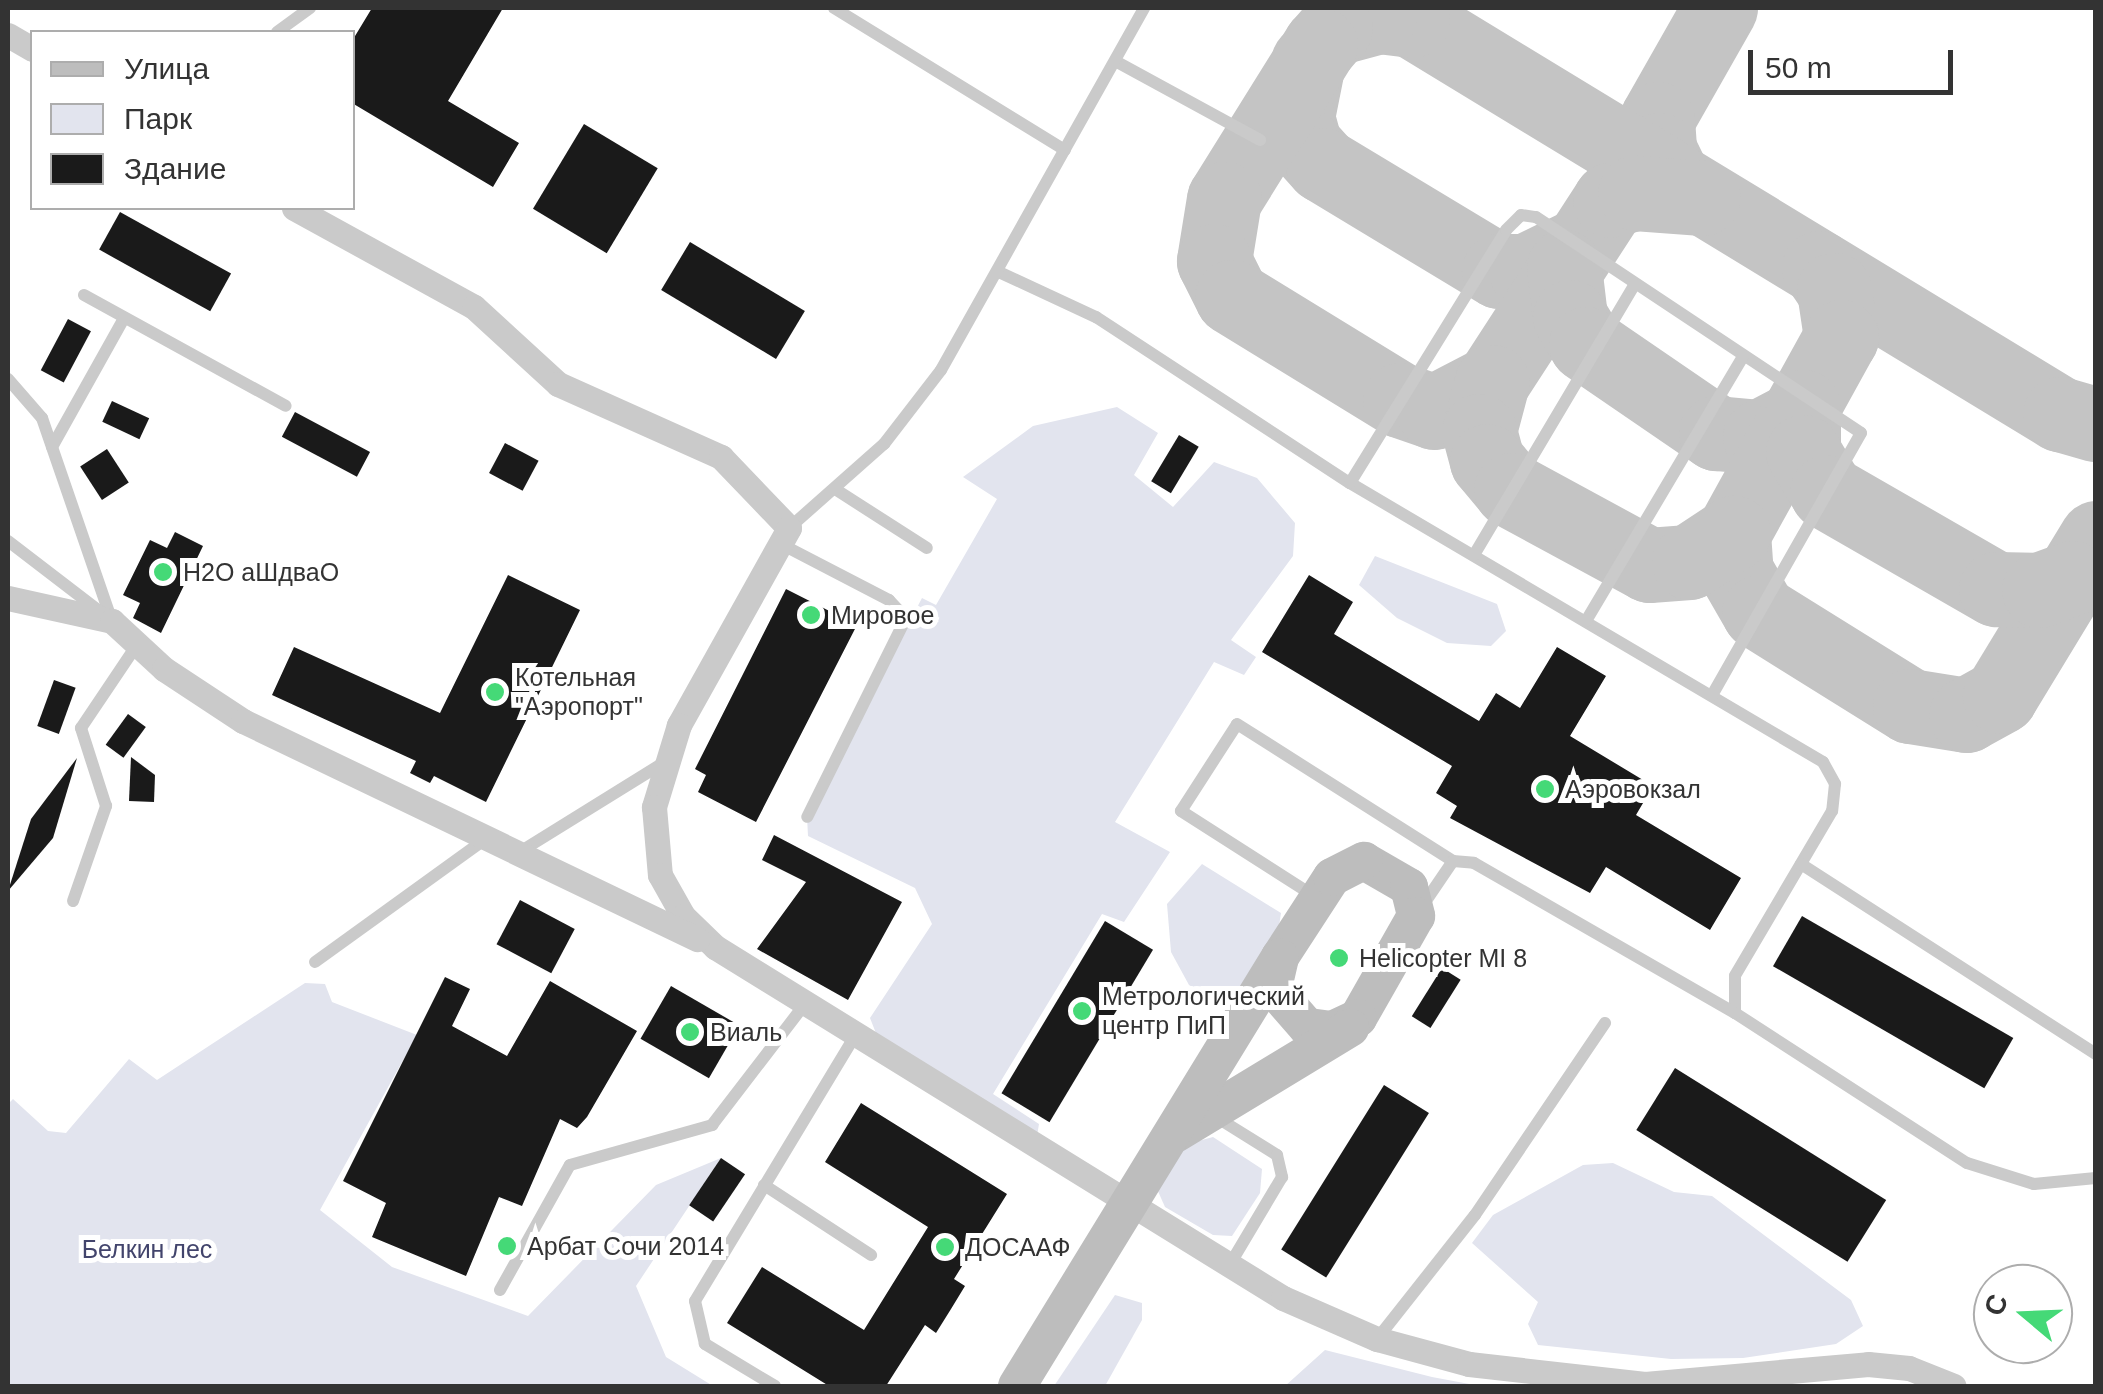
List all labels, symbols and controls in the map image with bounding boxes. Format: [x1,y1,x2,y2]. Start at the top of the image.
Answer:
legend [30,30,355,210]
scale bar [1753,30,1958,92]
text: 50 m [1765,51,1832,84]
text: Улица [124,52,209,85]
text: Парк [124,102,192,135]
text: Здание [124,152,226,185]
place label: H2O аШдваО [183,557,339,587]
marker: H2O аШдваО [152,561,174,583]
place label: Мировое [831,600,934,630]
marker: Мировое [800,604,822,626]
place label: Котельная "Аэропорт" [515,663,643,722]
marker: Котельная "Аэропорт" [484,681,506,703]
place label: Аэровокзал [1565,774,1701,804]
marker: Аэровокзал [1534,778,1556,800]
place label: Helicopter MI 8 [1359,943,1527,973]
marker: Helicopter MI 8 [1328,947,1350,969]
place label: Метрологический центр ПиП [1102,982,1305,1041]
marker: Метрологический центр ПиП [1071,1000,1093,1022]
place label: Виаль [710,1017,782,1047]
marker: Виаль [679,1021,701,1043]
place label: Арбат Сочи 2014 [527,1231,724,1261]
place label: ДОСААФ [965,1232,1070,1262]
park label: Белкин лес [82,1234,212,1264]
marker: Арбат Сочи 2014 [496,1235,518,1257]
marker: ДОСААФ [934,1236,956,1258]
north arrow [1973,1264,2073,1364]
text: С [1978,1290,2014,1319]

